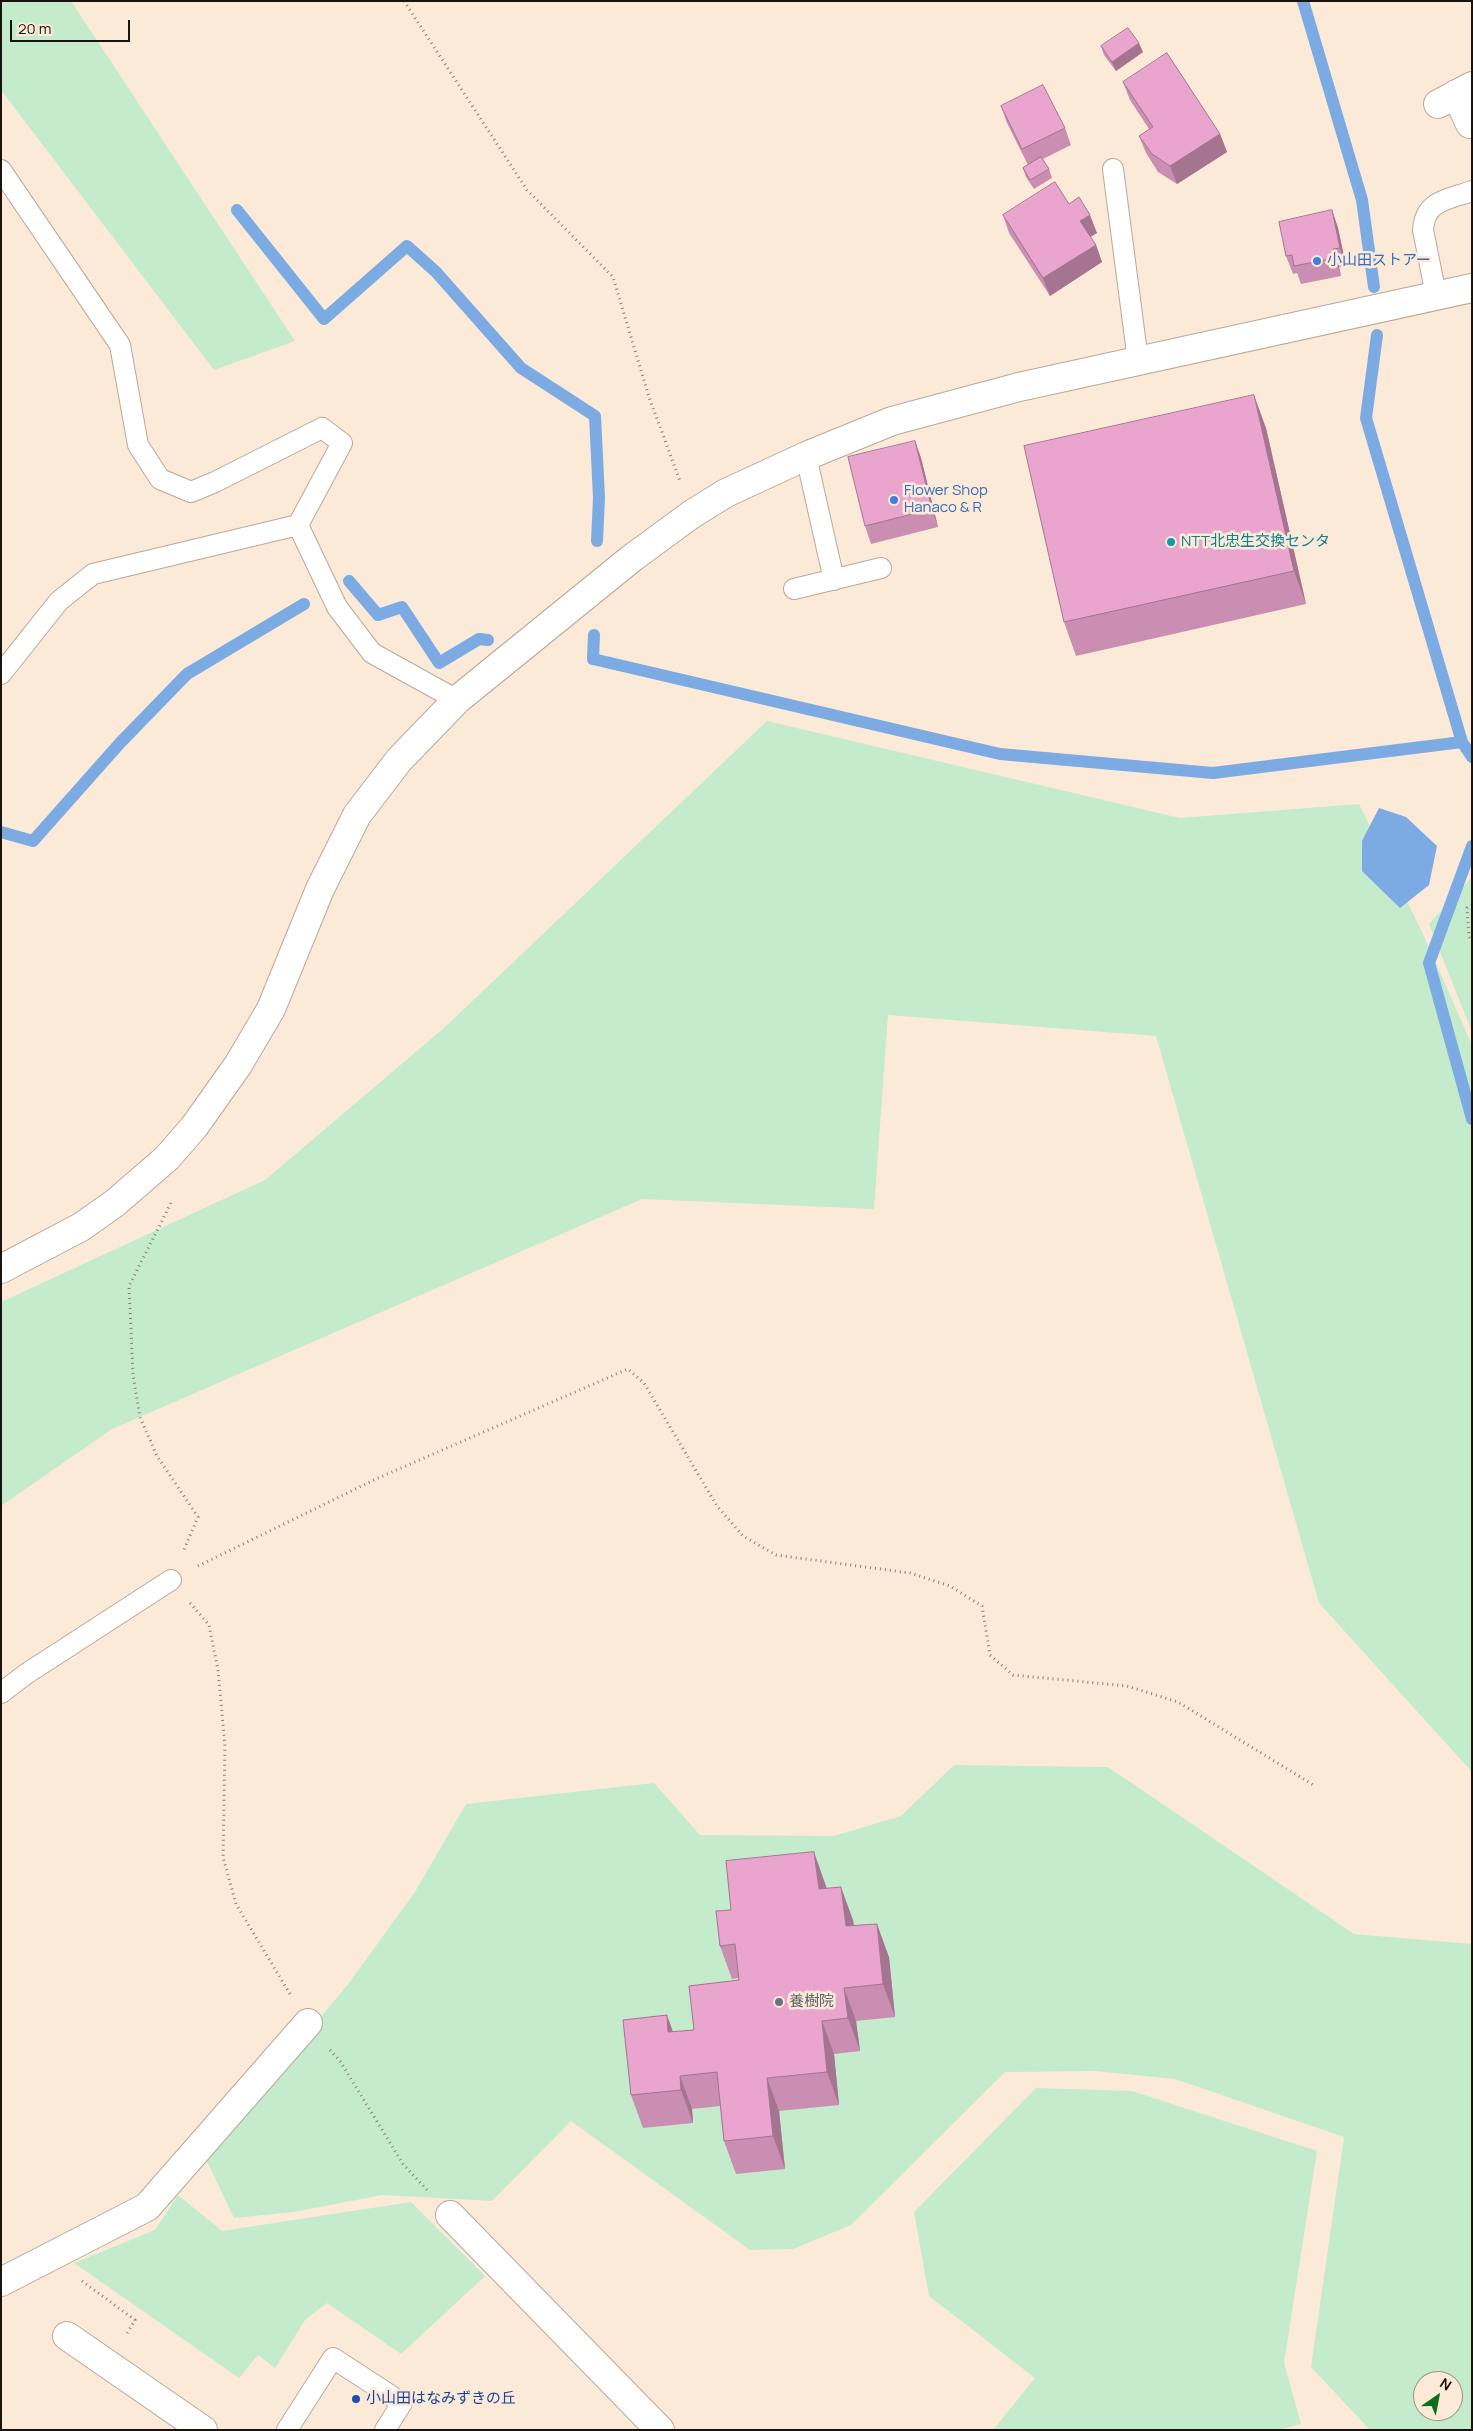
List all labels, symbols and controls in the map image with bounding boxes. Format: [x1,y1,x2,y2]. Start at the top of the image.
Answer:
scale bar [12,10,132,42]
text: 20 m [18,18,51,39]
place label: 小山田ストアー [1327,252,1431,270]
marker: 小山田ストアー [1311,255,1323,267]
place label: Flower Shop Hanaco & R [904,482,988,517]
marker: Flower Shop Hanaco & R [888,494,900,506]
place label: NTT北忠生交換センタ [1181,533,1330,551]
marker: NTT北忠生交換センタ [1165,536,1177,548]
place label: 養樹院 [789,1993,834,2011]
marker: 養樹院 [773,1996,785,2008]
north arrow [1413,2371,1463,2421]
text: N [1437,2373,1455,2395]
place label: 小山田はなみずきの丘 [366,2390,516,2408]
marker: 小山田はなみずきの丘 [350,2393,362,2405]

